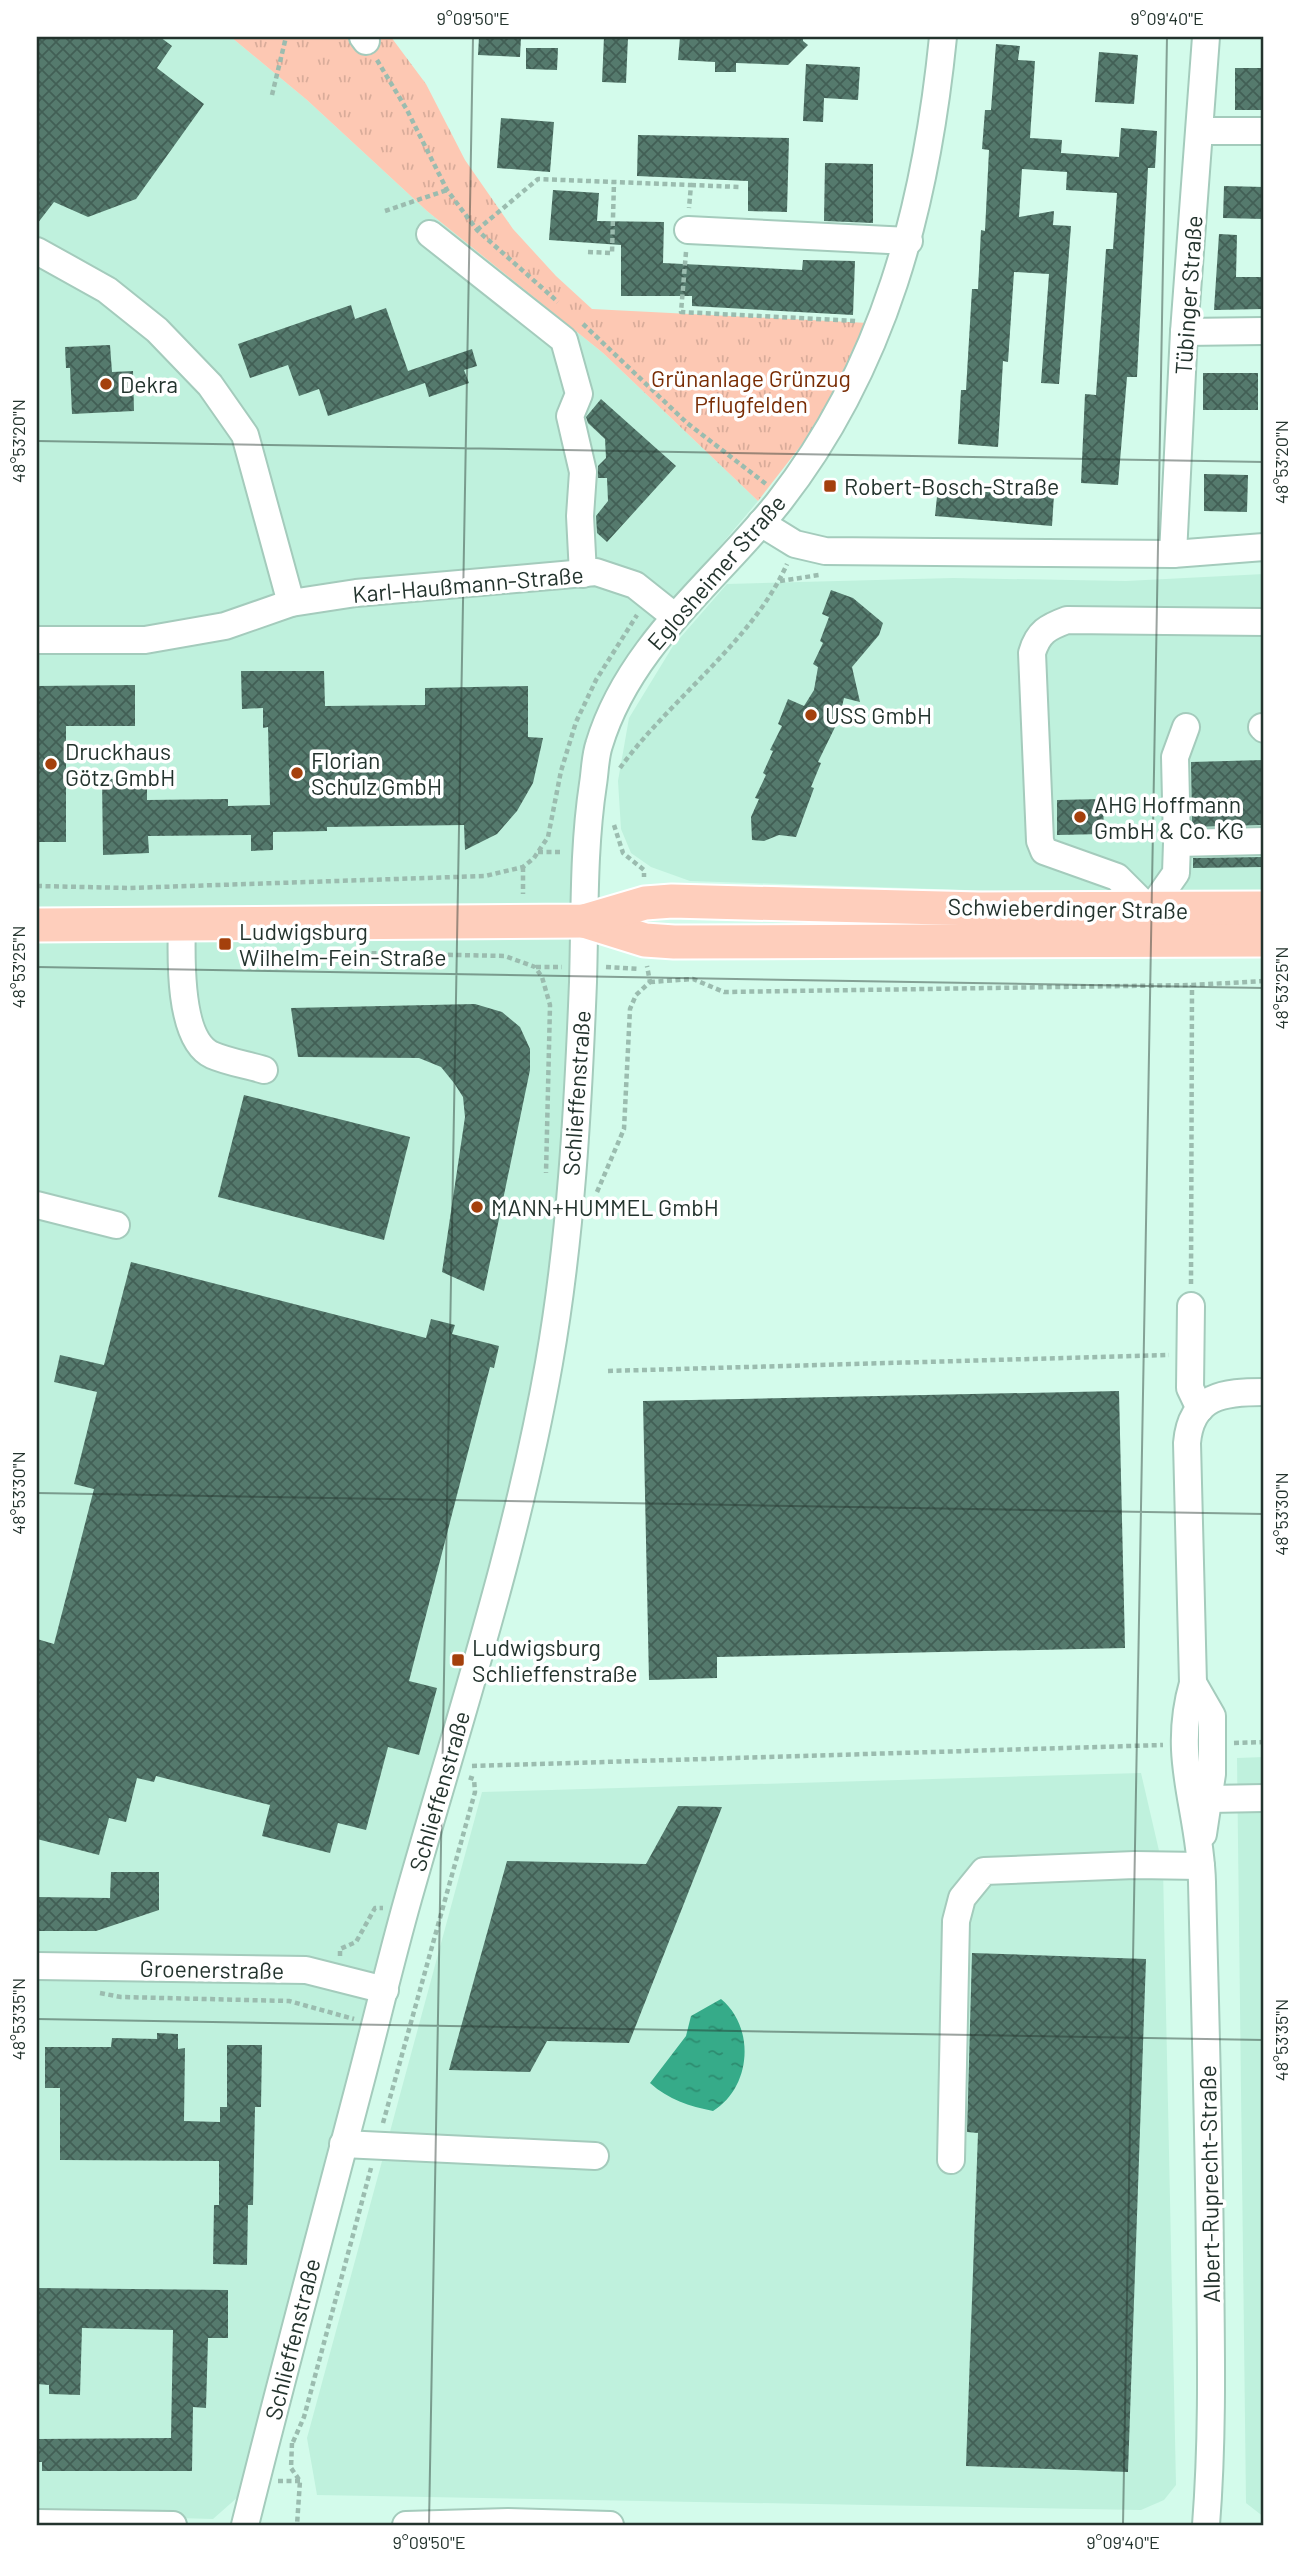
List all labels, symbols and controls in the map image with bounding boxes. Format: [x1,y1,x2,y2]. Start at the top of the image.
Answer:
text: 9°09'50"E [436,7,510,29]
text: 9°09'40"E [1130,7,1204,29]
street label: Tübinger Straße [1168,214,1208,376]
park label: Grünanlage Grünzug Pflugfelden [651,364,851,418]
place label: Dekra [120,370,178,398]
marker: Dekra [98,376,114,392]
text: 48°53'20"N [7,399,29,483]
text: 48°53'20"N [1270,420,1292,504]
place label: Robert-Bosch-Straße [844,472,1059,500]
marker: Robert-Bosch-Straße [822,478,838,494]
street label: Eglosheimer Straße [641,489,791,655]
street label: Karl-Haußmann-Straße [351,560,585,608]
place label: USS GmbH [825,701,932,729]
marker: USS GmbH [803,707,819,723]
place label: Druckhaus Götz GmbH [65,737,175,791]
place label: Florian Schulz GmbH [311,746,442,800]
marker: Druckhaus Götz GmbH [43,756,59,772]
marker: Florian Schulz GmbH [289,765,305,781]
place label: AHG Hoffmann GmbH & Co. KG [1094,790,1244,844]
marker: AHG Hoffmann GmbH & Co. KG [1072,809,1088,825]
street label: Schwieberdinger Straße [948,892,1188,924]
place label: Ludwigsburg Wilhelm-Fein-Straße [239,917,447,971]
text: 48°53'25"N [7,926,29,1008]
marker: Ludwigsburg Wilhelm-Fein-Straße [217,936,233,952]
text: 48°53'25"N [1270,947,1292,1029]
street label: Schlieffenstraße [556,1009,596,1177]
place label: MANN+HUMMEL GmbH [491,1193,719,1221]
marker: MANN+HUMMEL GmbH [469,1199,485,1215]
text: 48°53'30"N [7,1451,29,1535]
text: 48°53'30"N [1270,1472,1292,1556]
place label: Ludwigsburg Schlieffenstraße [472,1633,638,1687]
marker: Ludwigsburg Schlieffenstraße [450,1652,466,1668]
street label: Schlieffenstraße [403,1708,475,1874]
street label: Groenerstraße [140,1954,284,1984]
text: 48°53'35"N [7,1978,29,2060]
text: 48°53'35"N [1270,1999,1292,2081]
street label: Albert-Ruprecht-Straße [1193,2065,1225,2303]
street label: Schlieffenstraße [258,2255,326,2423]
text: 9°09'50"E [392,2531,466,2553]
text: 9°09'40"E [1086,2531,1160,2553]

